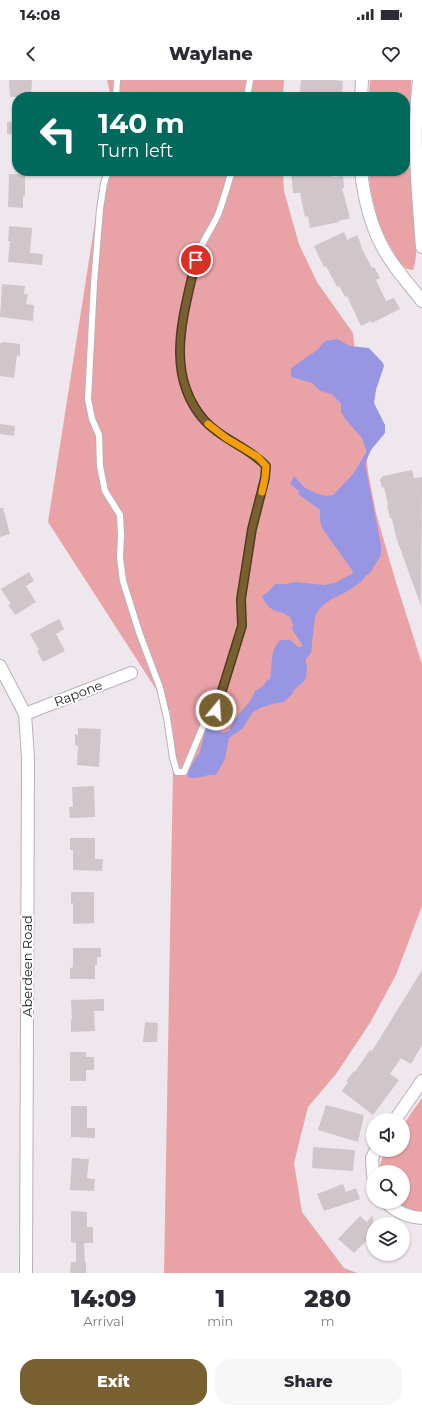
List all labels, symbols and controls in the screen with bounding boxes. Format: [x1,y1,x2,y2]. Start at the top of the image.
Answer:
text: 14:08 [20,5,60,24]
icon: back [20,43,42,65]
text: Waylane [169,43,253,65]
icon: heart [380,43,402,65]
text: 140 m [98,106,185,140]
icon: left [32,108,84,160]
text: Turn left [98,140,173,162]
pin [179,243,213,277]
icon: arrive [185,249,207,271]
street label: Rapone [52,676,105,710]
position arrow [195,689,237,731]
street label: Aberdeen Road [19,915,35,1017]
map controls [366,1113,410,1261]
button: sound [366,1113,410,1157]
button: search [366,1165,410,1209]
button: layers [366,1217,410,1261]
text: 14:09 [71,1284,136,1313]
text: 1 [215,1284,225,1313]
text: 280 [304,1284,351,1313]
text: Arrival [83,1313,124,1329]
text: min [207,1313,233,1329]
text: m [321,1313,335,1329]
button: Exit [20,1359,207,1405]
button: Share [215,1359,402,1405]

